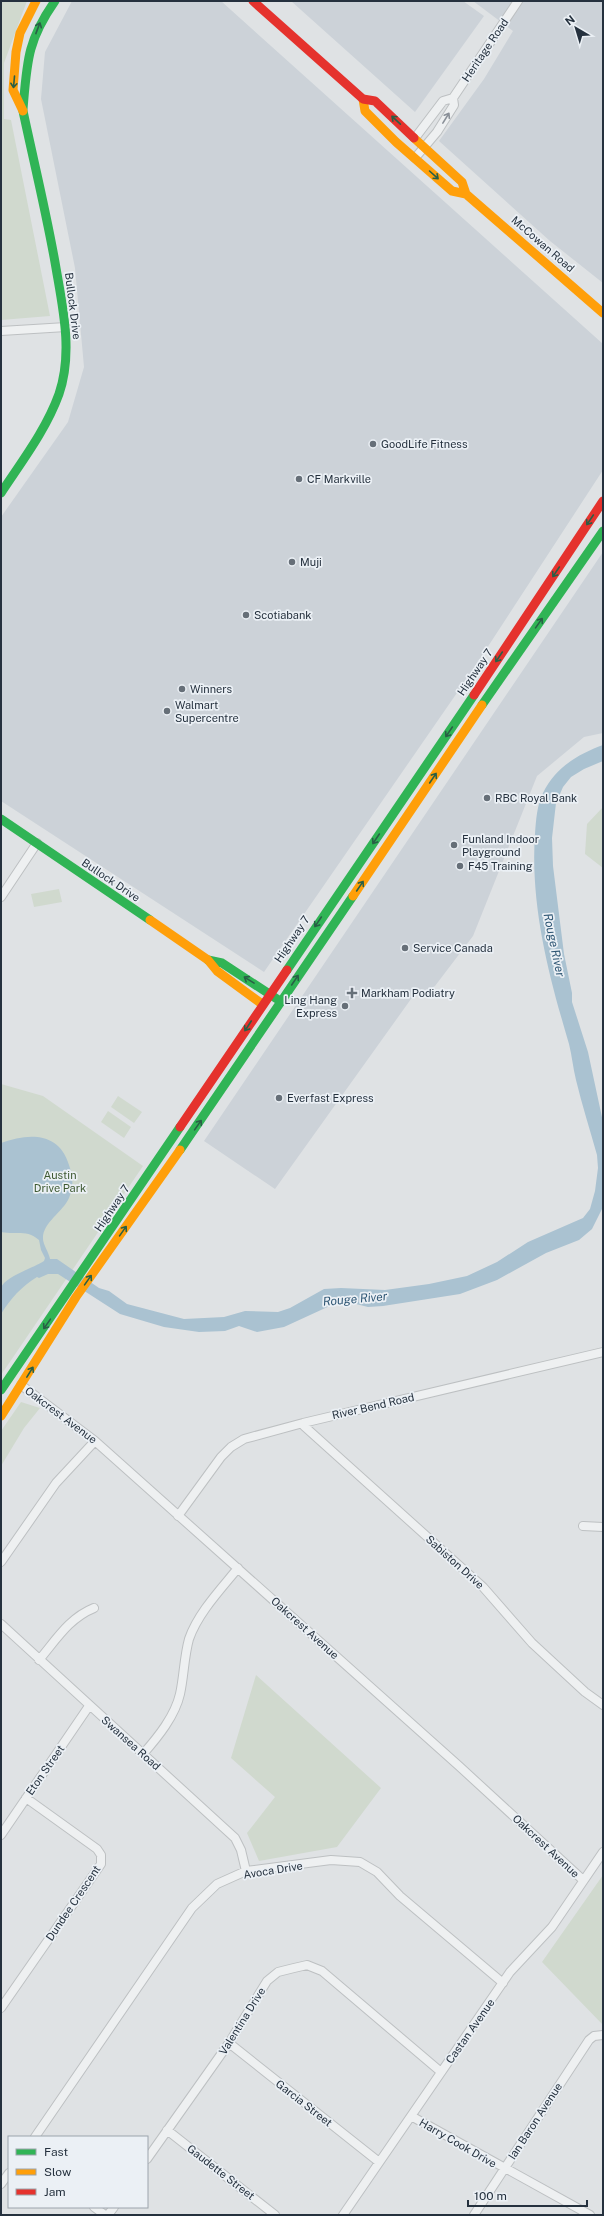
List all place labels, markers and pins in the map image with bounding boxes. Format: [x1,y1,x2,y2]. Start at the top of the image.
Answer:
place label: GoodLife Fitness [381,438,468,450]
marker: GoodLife Fitness [368,439,378,449]
place label: CF Markville [307,473,371,485]
marker: CF Markville [294,474,304,484]
place label: Muji [300,556,322,568]
marker: Muji [287,557,297,567]
place label: Scotiabank [254,609,311,621]
marker: Scotiabank [241,610,251,620]
place label: Winners [190,683,232,695]
marker: Winners [177,684,187,694]
place label: Walmart Supercentre [175,699,239,724]
marker: Walmart Supercentre [162,706,172,716]
place label: RBC Royal Bank [495,792,577,804]
marker: RBC Royal Bank [482,793,492,803]
place label: Funland Indoor Playground [462,833,539,858]
marker: Funland Indoor Playground [449,840,459,850]
place label: F45 Training [468,860,533,872]
marker: F45 Training [455,861,465,871]
place label: Service Canada [413,942,493,954]
marker: Service Canada [400,943,410,953]
marker: Markham Podiatry [346,987,358,999]
place label: Markham Podiatry [361,987,455,999]
place label: Ling Hang Express [284,994,337,1019]
marker: Ling Hang Express [340,1001,350,1011]
place label: Everfast Express [287,1092,374,1104]
marker: Everfast Express [274,1093,284,1103]

